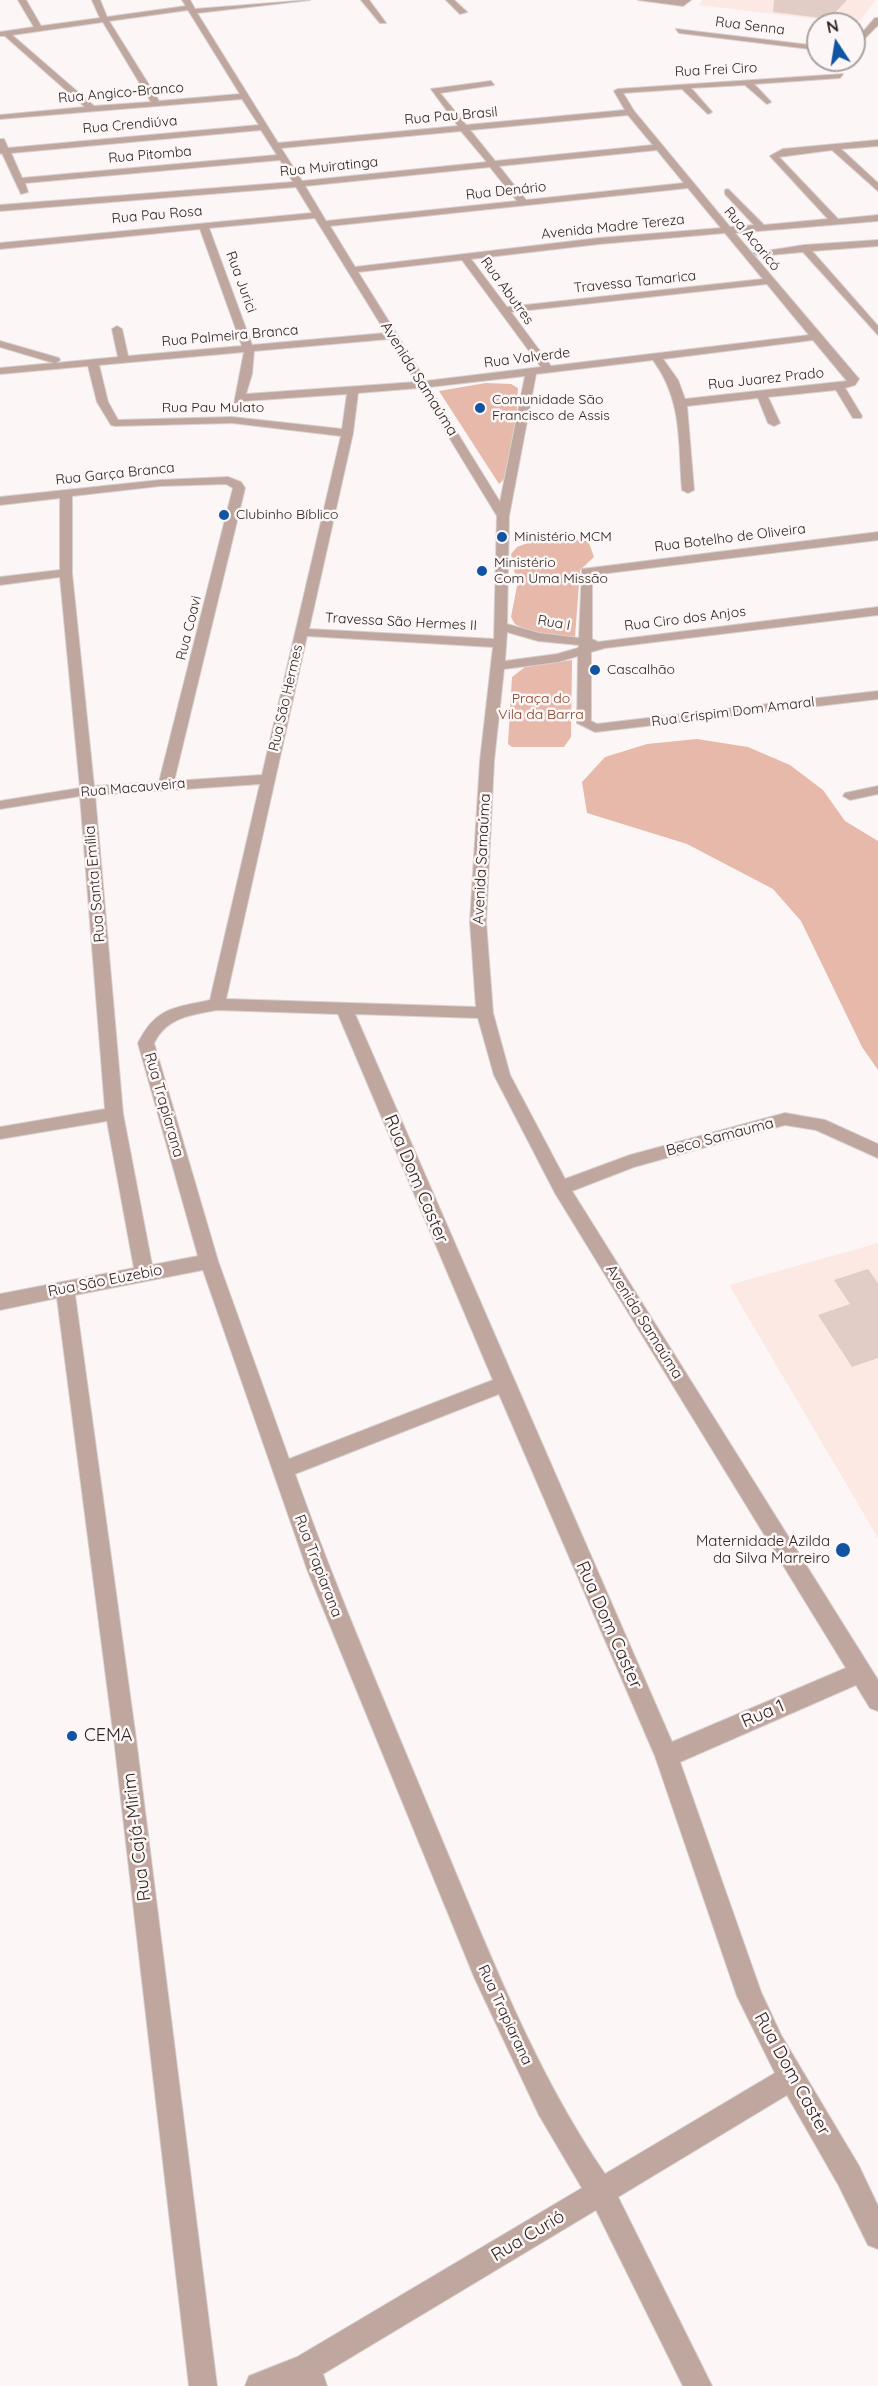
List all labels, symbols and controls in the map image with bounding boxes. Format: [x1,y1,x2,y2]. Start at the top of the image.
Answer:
north arrow [806,12,866,72]
street label: Rua Senna [714,13,786,39]
text: N [825,15,840,37]
street label: Rua Frei Ciro [674,59,758,81]
street label: Rua Angico-Branco [57,79,185,107]
street label: Rua Pau Brasil [404,104,498,128]
street label: Rua Crendiúva [82,112,178,138]
street label: Rua Pitomba [108,143,192,167]
street label: Rua Muiratinga [279,153,379,181]
street label: Rua Denário [465,178,547,204]
street label: Rua Pau Rosa [111,203,203,227]
street label: Rua Acaricó [720,204,784,274]
street label: Avenida Madre Tereza [541,211,685,243]
street label: Rua Jurici [222,249,260,315]
street label: Rua Abutres [477,254,537,328]
street label: Travessa Tamarica [573,267,697,297]
street label: Avenida Samaúma [377,319,461,439]
street label: Rua Palmeira Branca [161,322,299,350]
street label: Rua Valverde [483,344,571,372]
street label: Rua Juarez Prado [707,365,825,393]
place label: Comunidade São Francisco de Assis [492,392,610,424]
street label: Rua Pau Mulato [162,400,264,416]
marker: Comunidade São Francisco de Assis [473,401,487,415]
street label: Rua Garça Branca [55,459,175,489]
place label: Clubinho Bíblico [236,507,339,523]
marker: Clubinho Bíblico [217,508,231,522]
street label: Rua Botelho de Oliveira [653,520,807,556]
place label: Ministério MCM [514,529,612,545]
marker: Ministério MCM [495,530,509,544]
place label: Ministério Com Uma Missão [494,555,608,588]
marker: Ministério Com Uma Missão [475,564,489,578]
street label: Rua Coavi [173,594,205,662]
street label: Rua Ciro dos Anjos [623,603,747,635]
street label: Travessa São Hermes II [325,610,477,634]
street label: Rua I [536,612,572,634]
street label: Rua São Hermes [266,643,306,753]
place label: Cascalhão [607,662,675,678]
marker: Cascalhão [588,663,602,677]
park label: Praça do Vila da Barra [498,691,584,724]
street label: Rua Crispim Dom Amaral [651,694,815,730]
street label: Rua Macauveira [80,775,186,801]
street label: Avenida Samaúma [470,793,494,925]
street label: Rua Santa Emília [81,825,109,943]
street label: Rua Trapiarana [140,1050,188,1160]
street label: Rua Dom Caster [379,1112,453,1246]
street label: Beco Samauma [664,1114,776,1160]
street label: Rua São Euzebio [46,1261,164,1301]
street label: Avenida Samaúma [602,1262,686,1382]
street label: Rua Trapiarana [290,1512,346,1620]
place label: Maternidade Azilda da Silva Marreiro [696,1532,830,1567]
marker: Maternidade Azilda da Silva Marreiro [834,1541,852,1559]
street label: Rua Dom Caster [571,1558,647,1692]
street label: Rua 1 [738,1695,788,1733]
place label: CEMA [84,1725,133,1747]
marker: CEMA [65,1729,79,1743]
street label: Rua Cajá-Mirim [118,1772,156,1902]
street label: Rua Trapiarana [474,1962,536,2068]
street label: Rua Dom Caster [749,2009,835,2139]
street label: Rua Curió [487,2206,569,2266]

